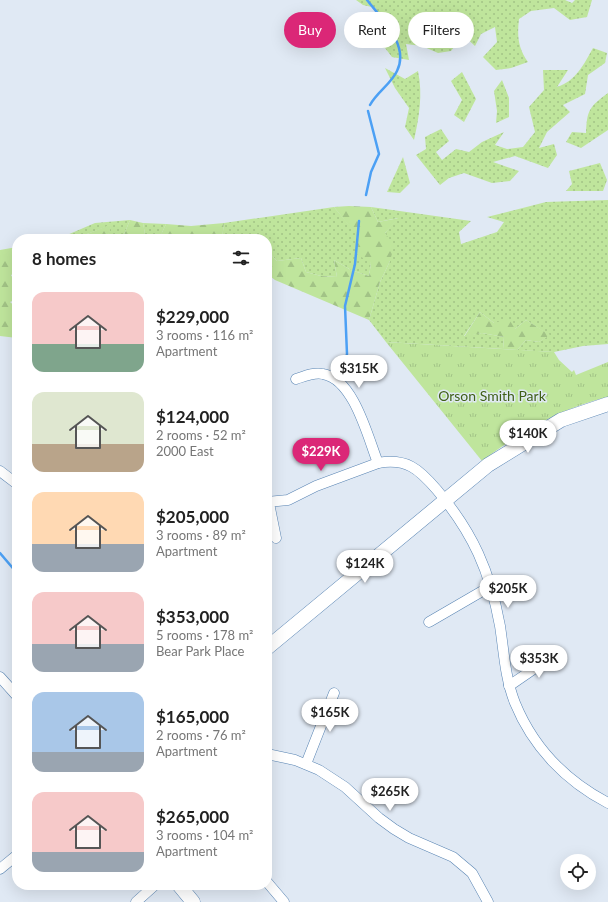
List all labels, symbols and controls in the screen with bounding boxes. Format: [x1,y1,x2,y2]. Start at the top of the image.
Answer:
chip: Buy [284,12,336,48]
chip: Rent [344,12,400,48]
chip: Filters [408,12,474,48]
icon: filters [230,247,252,269]
text: 8 homes [32,248,96,269]
text: $229,000 [156,306,229,327]
icon: home [64,308,112,356]
text: 3 rooms · 116 m² [156,327,253,343]
text: Apartment [156,343,217,359]
pin: $315K [331,355,387,389]
text: $315K [339,360,379,376]
park label: Orson Smith Park [438,387,547,404]
text: $124,000 [156,406,229,427]
icon: home [64,408,112,456]
pin: $140K [500,420,556,454]
text: $140K [508,425,548,441]
text: 2 rooms · 52 m² [156,427,246,443]
pin: $229K [293,438,349,472]
text: 2000 East [156,443,214,459]
text: $229K [301,443,341,459]
text: $205,000 [156,506,229,527]
icon: home [64,508,112,556]
text: 3 rooms · 89 m² [156,527,246,543]
text: Apartment [156,543,217,559]
pin: $124K [337,550,393,584]
text: $124K [345,555,385,571]
pin: $205K [480,575,536,609]
text: $205K [488,580,528,596]
text: $353,000 [156,606,229,627]
icon: home [64,608,112,656]
text: 5 rooms · 178 m² [156,627,253,643]
text: Bear Park Place [156,643,244,659]
pin: $353K [511,645,567,679]
text: $353K [519,650,559,666]
pin: $165K [302,699,358,733]
text: $165K [310,704,350,720]
text: $165,000 [156,706,229,727]
icon: home [64,708,112,756]
text: 2 rooms · 76 m² [156,727,246,743]
text: Apartment [156,743,217,759]
pin: $265K [362,778,418,812]
text: $265K [370,783,410,799]
text: $265,000 [156,806,229,827]
icon: home [64,808,112,856]
text: 3 rooms · 104 m² [156,827,253,843]
text: Apartment [156,843,217,859]
map controls [560,854,596,890]
button: locate [560,854,596,890]

